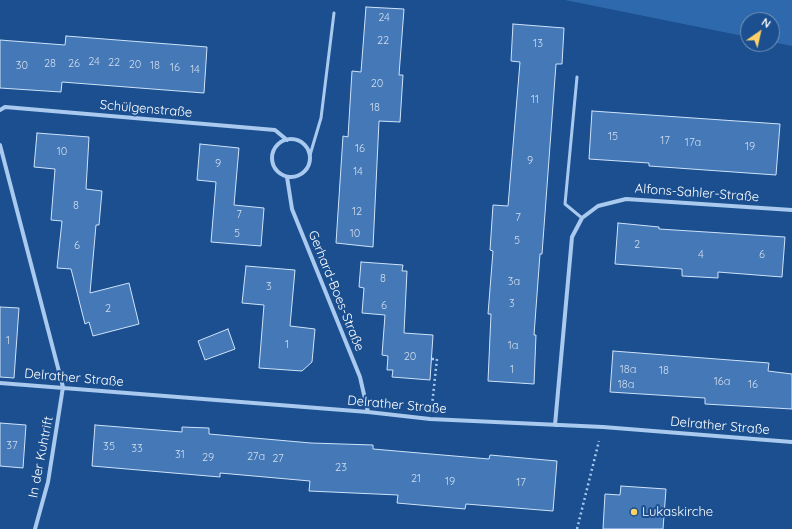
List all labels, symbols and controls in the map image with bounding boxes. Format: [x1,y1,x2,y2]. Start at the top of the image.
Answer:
house number: 24 [378,11,390,25]
north arrow [740,12,780,52]
text: N [759,15,773,31]
house number: 22 [377,34,389,48]
house number: 13 [533,37,543,51]
house number: 24 [88,55,100,69]
house number: 22 [108,56,120,70]
house number: 28 [44,57,56,71]
house number: 26 [68,57,80,71]
house number: 20 [129,58,141,72]
house number: 30 [16,59,28,73]
house number: 18 [150,59,160,73]
house number: 16 [170,61,180,75]
house number: 14 [190,63,200,77]
house number: 20 [371,77,383,91]
house number: 11 [531,93,539,107]
street label: Schülgenstraße [99,97,193,121]
house number: 18 [370,101,380,115]
house number: 15 [608,130,618,144]
house number: 17 [660,134,670,148]
house number: 17a [685,136,701,150]
house number: 19 [745,140,755,154]
house number: 16 [355,142,365,156]
house number: 10 [57,145,67,159]
house number: 9 [527,154,533,168]
house number: 9 [215,157,221,171]
house number: 14 [353,165,363,179]
street label: Alfons-Sahler-Straße [634,181,760,205]
house number: 8 [73,199,79,213]
house number: 12 [352,205,362,219]
house number: 7 [236,208,242,222]
house number: 7 [515,211,521,225]
house number: 5 [234,227,240,241]
house number: 10 [350,227,360,241]
street label: Gerhard-Boes-Straße [305,228,367,354]
house number: 5 [514,234,520,248]
house number: 2 [634,238,640,252]
house number: 6 [74,239,80,253]
house number: 4 [698,248,704,262]
house number: 6 [759,248,765,262]
house number: 8 [380,272,386,286]
house number: 3a [508,275,520,289]
house number: 3 [266,280,272,294]
house number: 3 [509,297,515,311]
house number: 6 [381,299,387,313]
house number: 2 [105,302,111,316]
house number: 1 [6,334,10,348]
house number: 1 [285,338,289,352]
house number: 1a [508,339,518,353]
house number: 20 [404,350,416,364]
house number: 1 [510,363,514,377]
house number: 18a [620,363,636,377]
house number: 18 [659,364,669,378]
street label: Delrather Straße [24,366,124,390]
house number: 16a [714,375,730,389]
house number: 18a [618,378,634,392]
house number: 16 [748,378,758,392]
street label: Delrather Straße [347,393,447,417]
street label: Delrather Straße [670,414,770,438]
street label: In der Kuhtrift [25,415,57,499]
house number: 37 [6,439,18,453]
house number: 35 [103,440,115,454]
house number: 33 [131,442,143,456]
house number: 31 [175,448,185,462]
house number: 27a [247,450,265,464]
house number: 29 [202,451,214,465]
house number: 27 [272,452,284,466]
house number: 23 [335,461,347,475]
house number: 21 [411,472,421,486]
house number: 19 [445,475,455,489]
house number: 17 [516,476,526,490]
place label: Lukaskirche [642,504,713,520]
marker: Lukaskirche [629,507,639,517]

